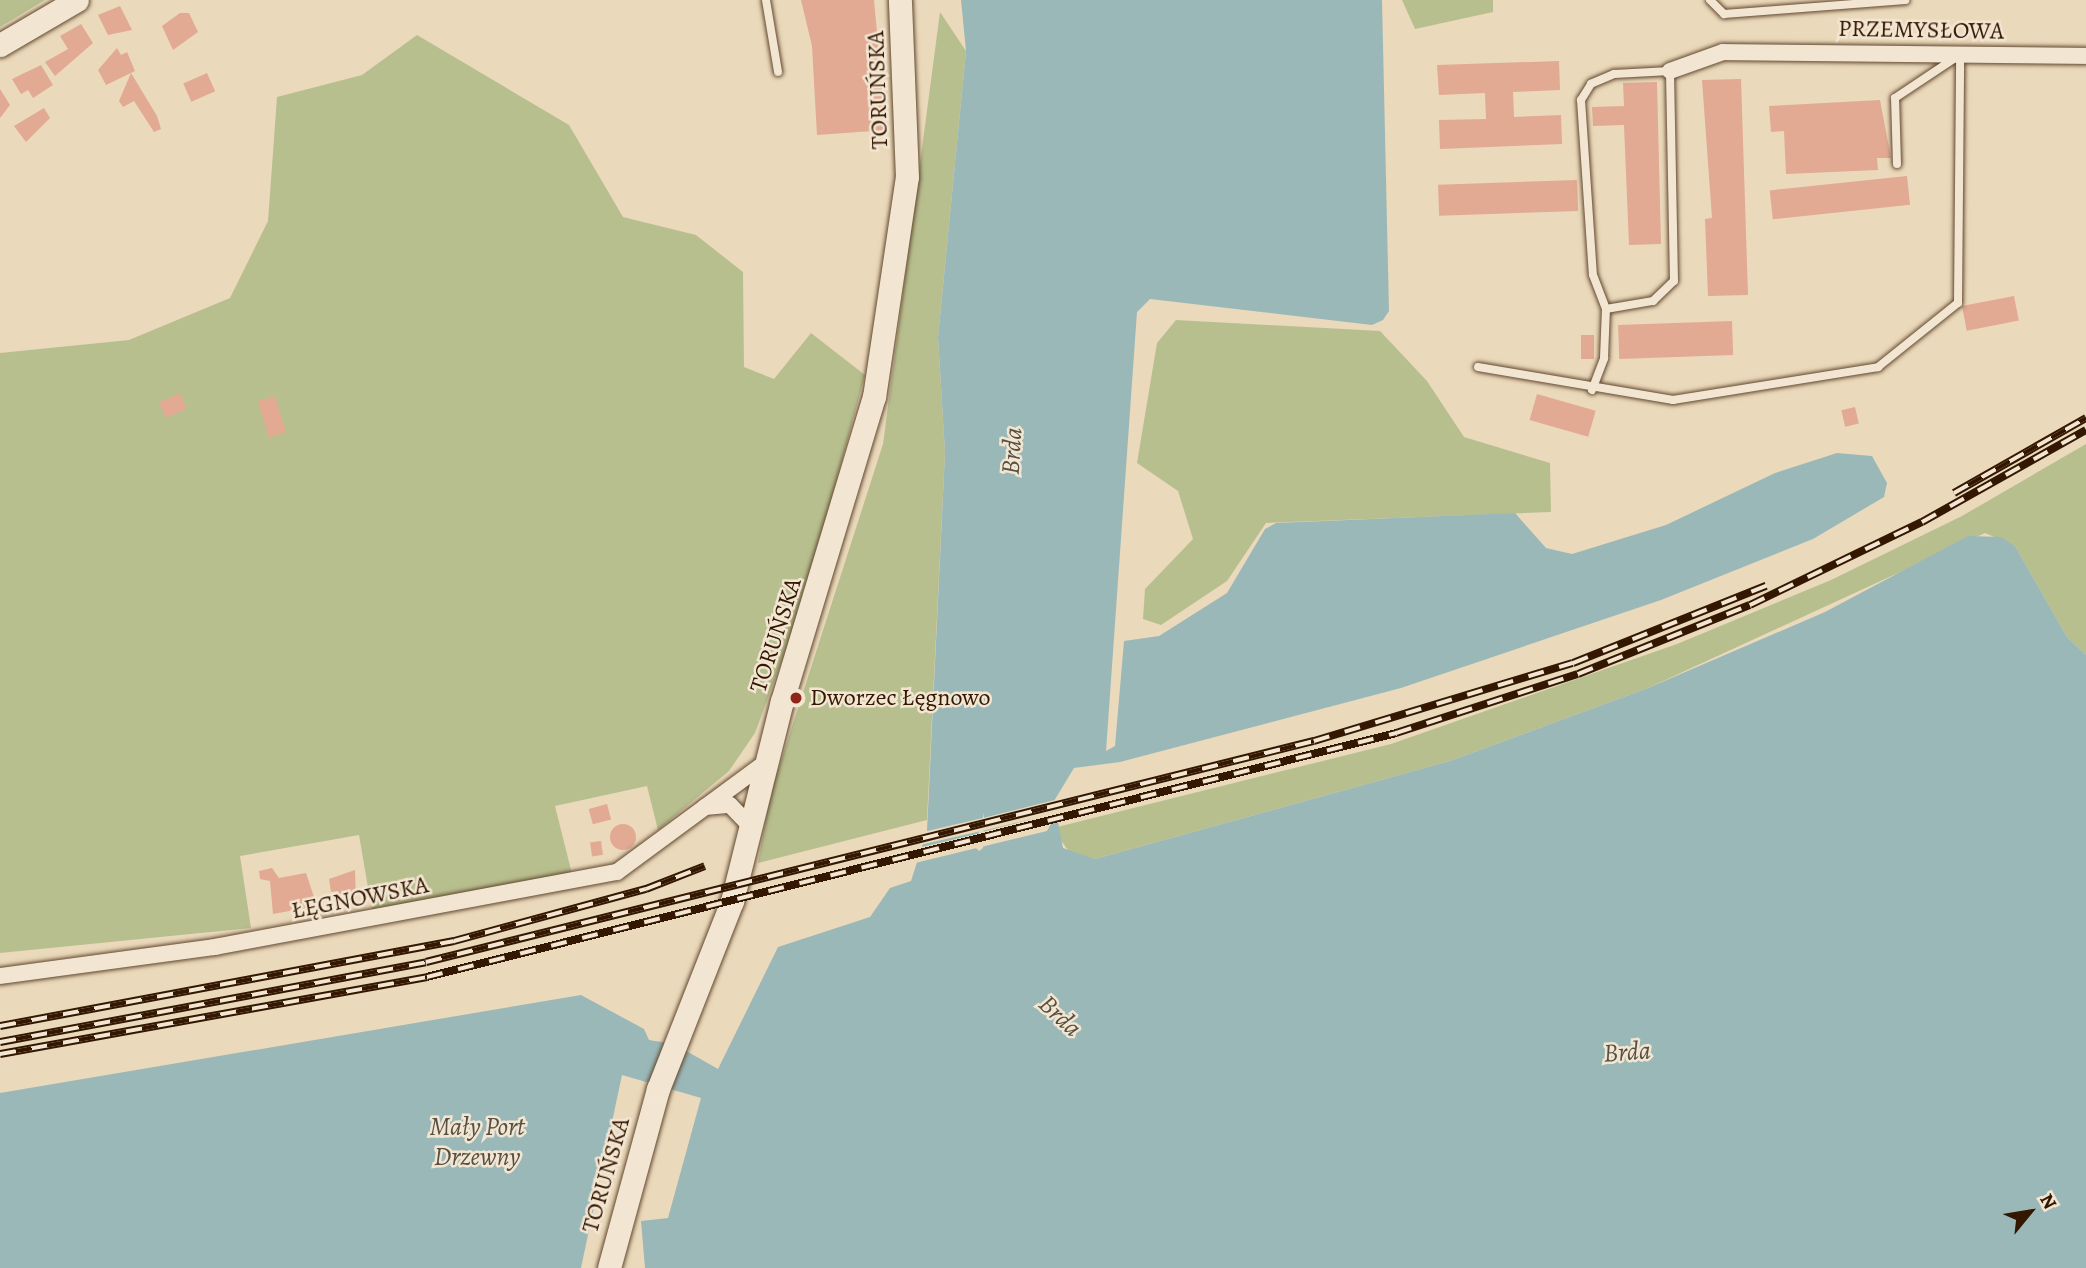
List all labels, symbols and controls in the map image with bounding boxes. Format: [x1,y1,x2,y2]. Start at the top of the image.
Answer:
street label: PRZEMYSŁOWA [1838,14,2004,46]
street label: TORUŃSKA [862,30,894,150]
water label: Brda [995,426,1029,476]
street label: TORUŃSKA [744,574,808,696]
place label: Dworzec Łęgnowo [810,684,990,712]
marker: Dworzec Łęgnowo [788,690,804,706]
street label: ŁĘGNOWSKA [289,871,431,925]
water label: Brda [1032,988,1088,1044]
water label: Brda [1602,1035,1652,1069]
water label: Mały Port Drzewny [429,1111,525,1172]
street label: TORUŃSKA [576,1114,636,1236]
north arrow [1995,1177,2065,1247]
text: N [2033,1189,2063,1214]

